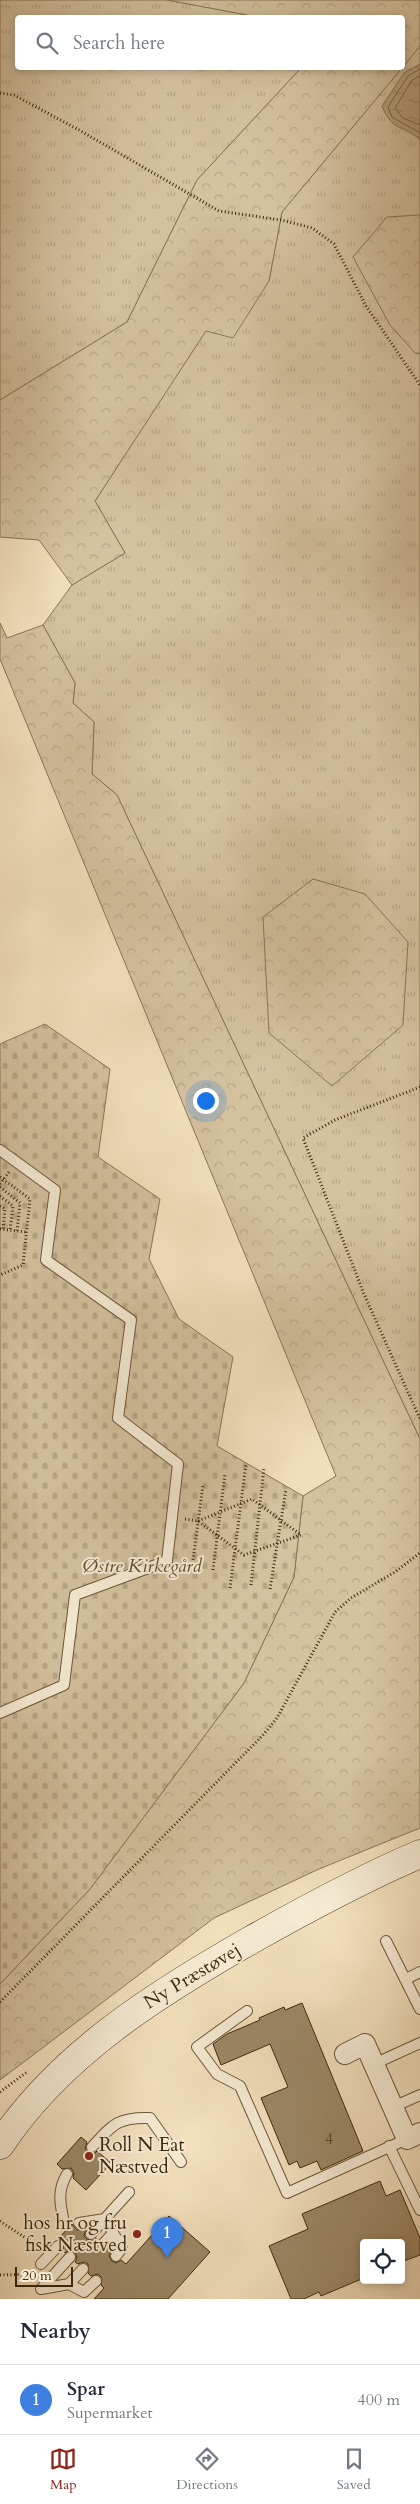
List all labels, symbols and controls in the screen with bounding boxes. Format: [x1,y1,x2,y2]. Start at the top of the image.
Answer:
search box [15,15,405,70]
icon: search [33,29,61,57]
text: Search here [73,30,165,56]
your location [193,1088,219,1114]
park label: Østre Kirkegård [82,1553,203,1579]
street label: Ny Præstøvej [139,1937,245,2015]
house number: 4 [325,2128,333,2150]
place label: Roll N Eat Næstved [99,2132,184,2180]
marker: Roll N Eat Næstved [83,2150,95,2162]
place label: hos hr og fru fisk Næstved [23,2210,127,2258]
pin: 1 [151,2217,183,2258]
marker: hos hr og fru fisk Næstved [131,2228,143,2240]
map controls [360,2239,405,2284]
button: locate [360,2239,405,2284]
scale bar [15,2264,72,2287]
text: 20 m [22,2266,52,2285]
text: Nearby [20,2317,91,2346]
text: Spar [67,2376,105,2402]
text: 1 [32,2389,40,2411]
text: 400 m [358,2389,400,2411]
text: Supermarket [67,2402,153,2424]
tab: Map [49,2445,77,2494]
tab: Directions [176,2445,238,2494]
tab: Saved [337,2445,371,2494]

